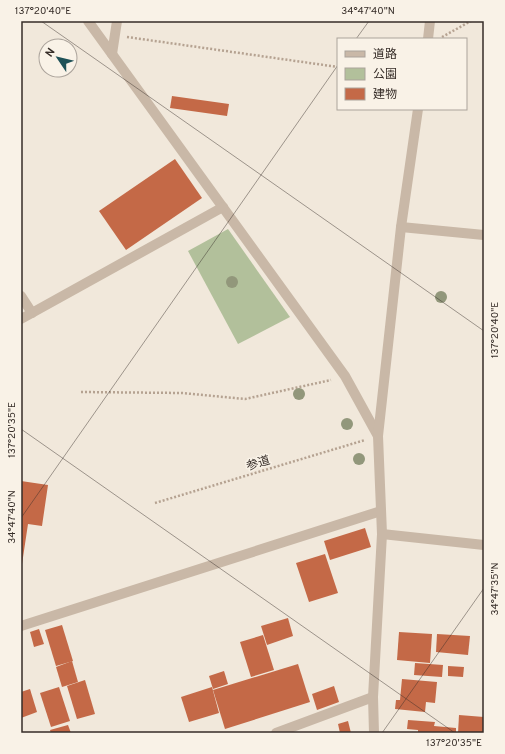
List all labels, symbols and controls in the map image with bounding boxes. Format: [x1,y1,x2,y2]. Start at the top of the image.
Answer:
text: 137°20'40"E [15,5,71,18]
text: 34°47'40"N [341,5,395,18]
north arrow [38,38,78,78]
legend [337,38,467,110]
text: N [43,46,59,60]
text: 道路 [373,47,397,63]
text: 公園 [373,67,397,83]
text: 建物 [373,87,397,103]
text: 137°20'40"E [489,302,502,358]
text: 137°20'35"E [6,402,19,458]
street label: 参道 [244,453,272,475]
text: 34°47'40"N [6,490,19,544]
text: 34°47'35"N [489,562,502,616]
text: 137°20'35"E [426,737,482,750]

